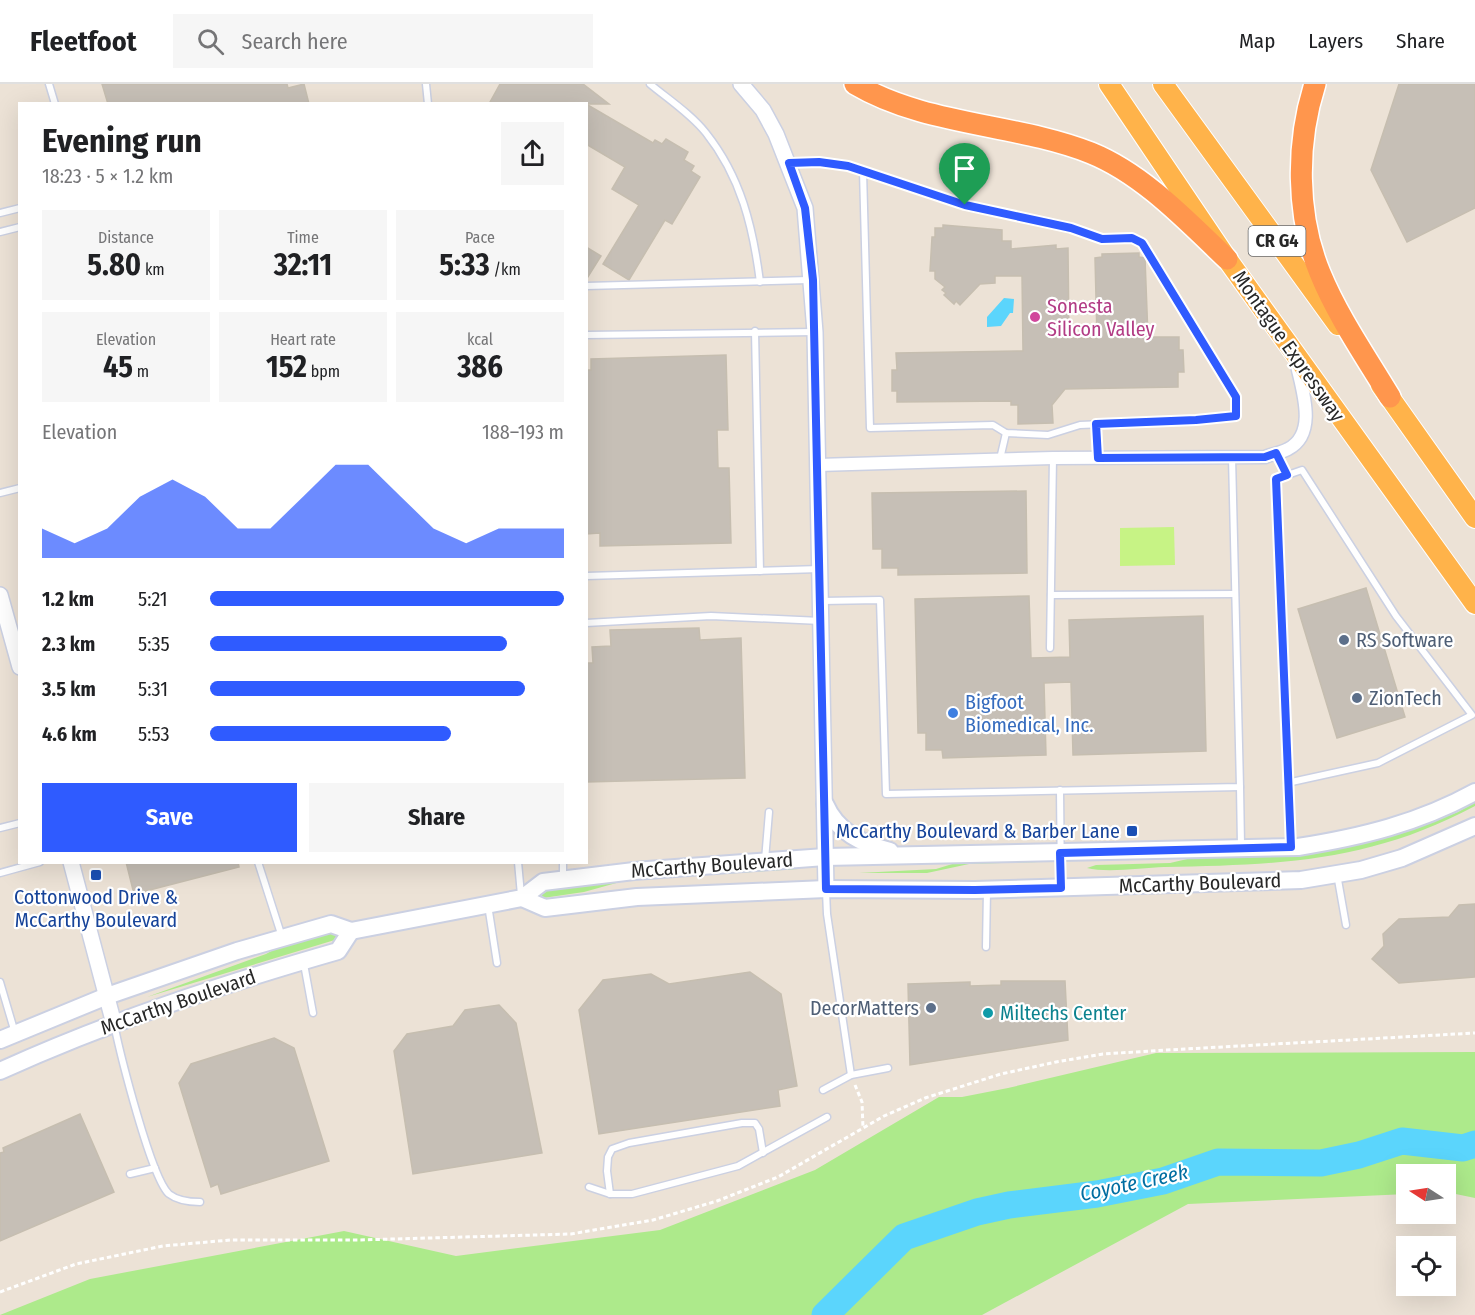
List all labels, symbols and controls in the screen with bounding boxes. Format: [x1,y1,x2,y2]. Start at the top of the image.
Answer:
search box [173,14,593,68]
text: Fleetfoot [30,25,137,58]
icon: search [194,25,227,58]
text: Search here [242,28,348,55]
text: Map [1239,28,1275,54]
text: Layers [1308,28,1363,54]
text: Share [1396,28,1445,54]
text: Evening run [42,121,202,161]
button: share [501,122,564,185]
pin [939,143,990,205]
icon: arrive [948,152,981,185]
text: 18:23 · 5 × 1.2 km [42,164,173,188]
road number: CR G4 [1248,226,1306,256]
text: Distance [98,228,154,247]
text: Time [287,228,319,247]
text: Pace [465,228,495,247]
text: 5.80 [87,247,141,283]
text: 32:11 [274,247,332,283]
text: 5:33 [439,247,490,283]
text: km [141,260,165,279]
text: /km [490,260,521,279]
street label: Montague Expressway [1228,266,1350,426]
place label: Sonesta Silicon Valley [1047,294,1154,341]
marker: Sonesta Silicon Valley [1028,310,1042,324]
text: Elevation [96,330,156,349]
text: Heart rate [270,330,336,349]
text: kcal [467,330,493,349]
text: 45 [103,349,133,385]
text: 152 [266,349,307,385]
text: 386 [457,349,503,385]
text: m [133,362,149,381]
text: bpm [307,362,340,381]
text: Elevation [42,420,117,444]
text: 188–193 m [482,420,564,444]
text: 1.2 km [42,587,94,611]
text: 5:21 [138,587,168,611]
place label: RS Software [1356,628,1453,652]
text: 2.3 km [42,632,95,656]
text: 5:35 [138,632,170,656]
marker: RS Software [1337,633,1351,647]
text: 3.5 km [42,677,96,701]
text: 5:31 [138,677,168,701]
place label: ZionTech [1369,686,1442,710]
place label: Bigfoot Biomedical, Inc. [965,690,1094,737]
marker: ZionTech [1350,691,1364,705]
marker: Bigfoot Biomedical, Inc. [946,706,960,720]
text: 4.6 km [42,722,97,746]
text: 5:53 [138,722,170,746]
button: Save [42,783,297,852]
button: Share [309,783,564,852]
place label: McCarthy Boulevard & Barber Lane [836,819,1120,843]
marker: McCarthy Boulevard & Barber Lane [1125,824,1139,838]
street label: McCarthy Boulevard [630,847,794,883]
marker: Cottonwood Drive & McCarthy Boulevard [89,868,103,882]
street label: McCarthy Boulevard [1118,868,1282,898]
place label: Cottonwood Drive & McCarthy Boulevard [14,885,178,932]
street label: McCarthy Boulevard [97,964,259,1040]
place label: DecorMatters [810,996,919,1020]
marker: DecorMatters [924,1001,938,1015]
place label: Miltechs Center [1000,1001,1126,1025]
marker: Miltechs Center [981,1006,995,1020]
water label: Coyote Creek [1078,1159,1190,1207]
north arrow [1396,1164,1456,1224]
map controls [1396,1164,1456,1296]
button: locate [1396,1236,1456,1296]

